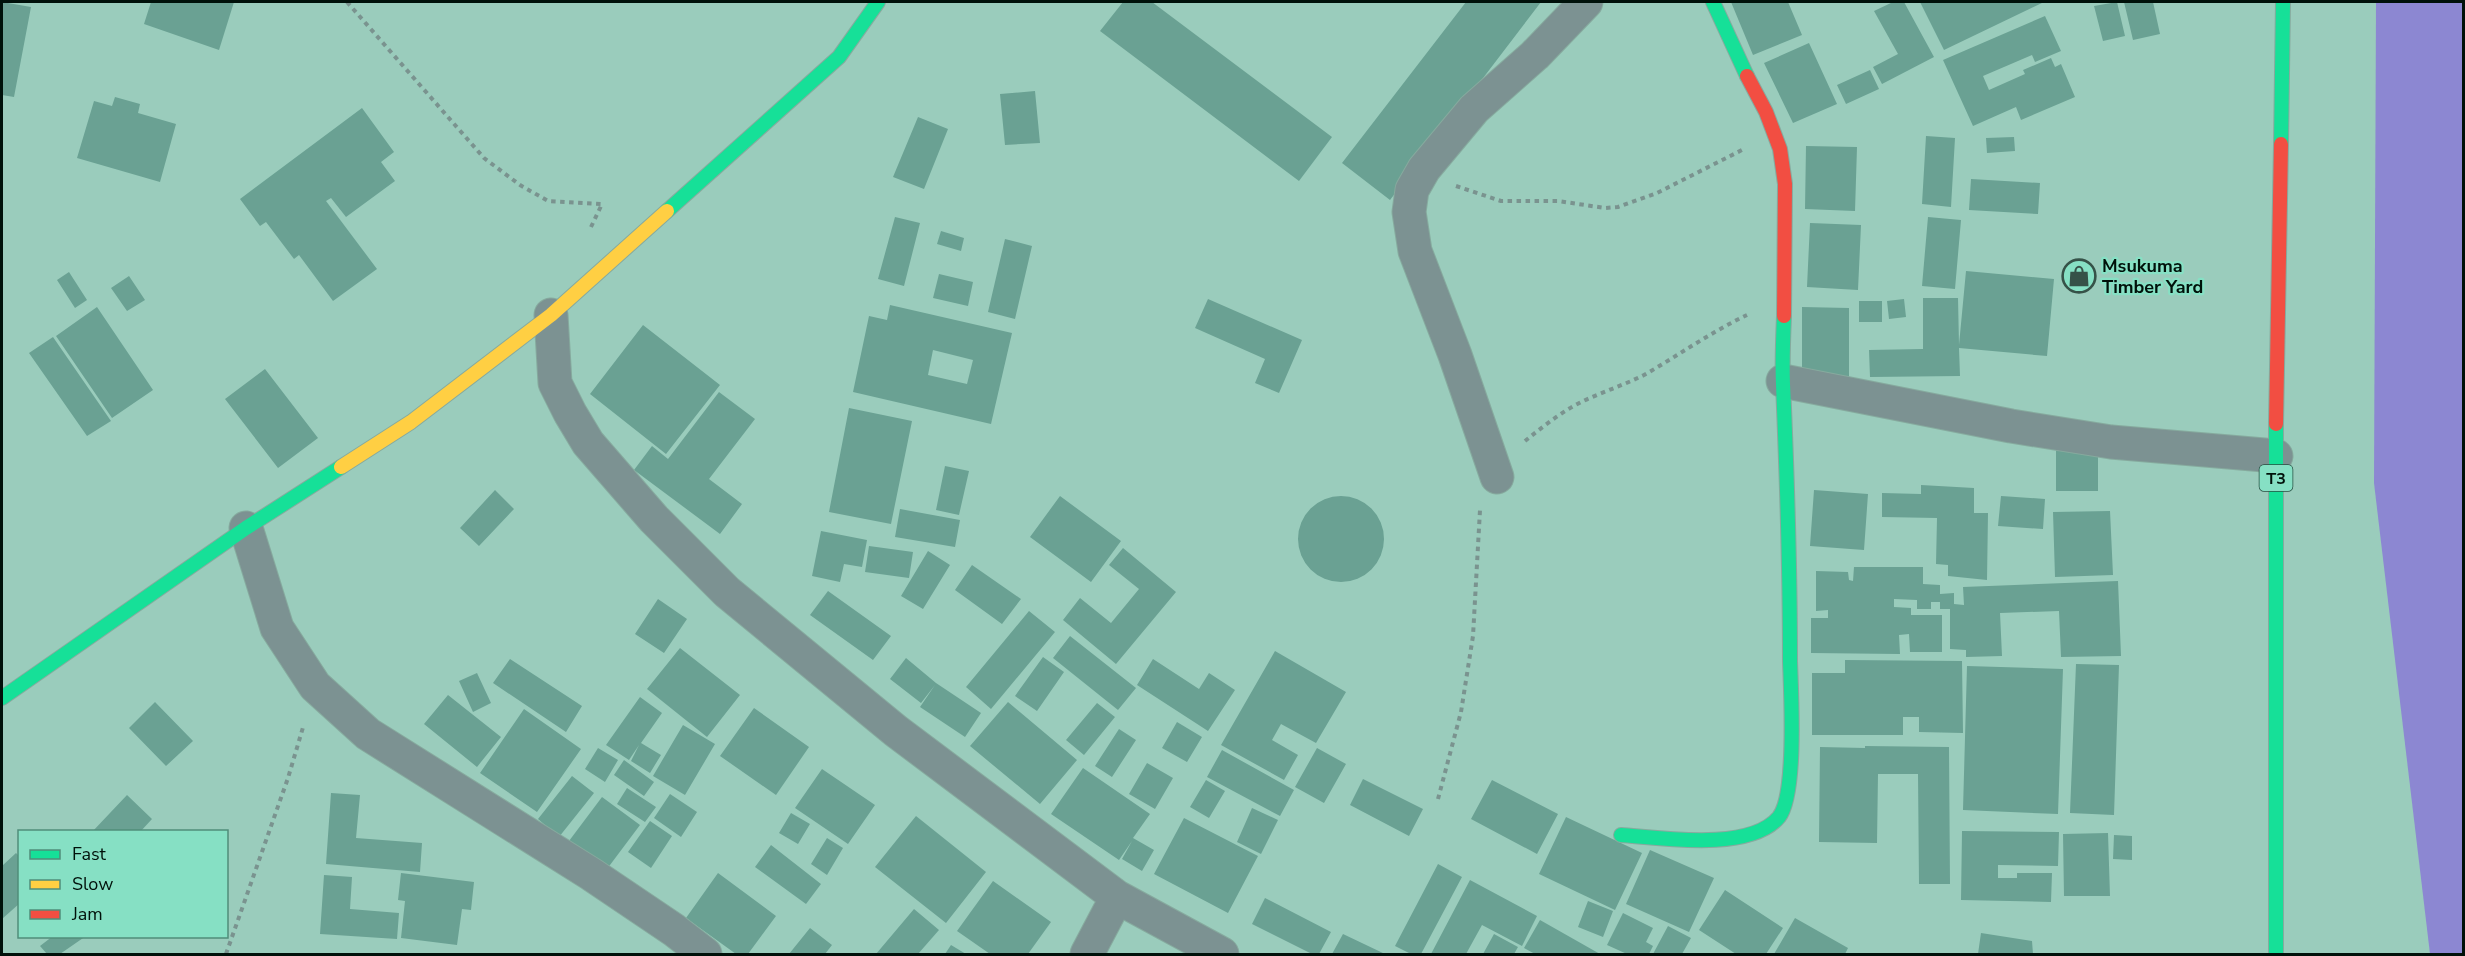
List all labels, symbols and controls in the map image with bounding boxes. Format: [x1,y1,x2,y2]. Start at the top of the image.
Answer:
place label: Msukuma Timber Yard [2102,254,2203,299]
shop icon: Msukuma Timber Yard [2061,258,2097,294]
road number: T3 [2260,465,2292,491]
legend [18,830,228,938]
text: Fast [72,842,107,866]
text: Slow [72,872,113,896]
text: Jam [71,902,103,926]

